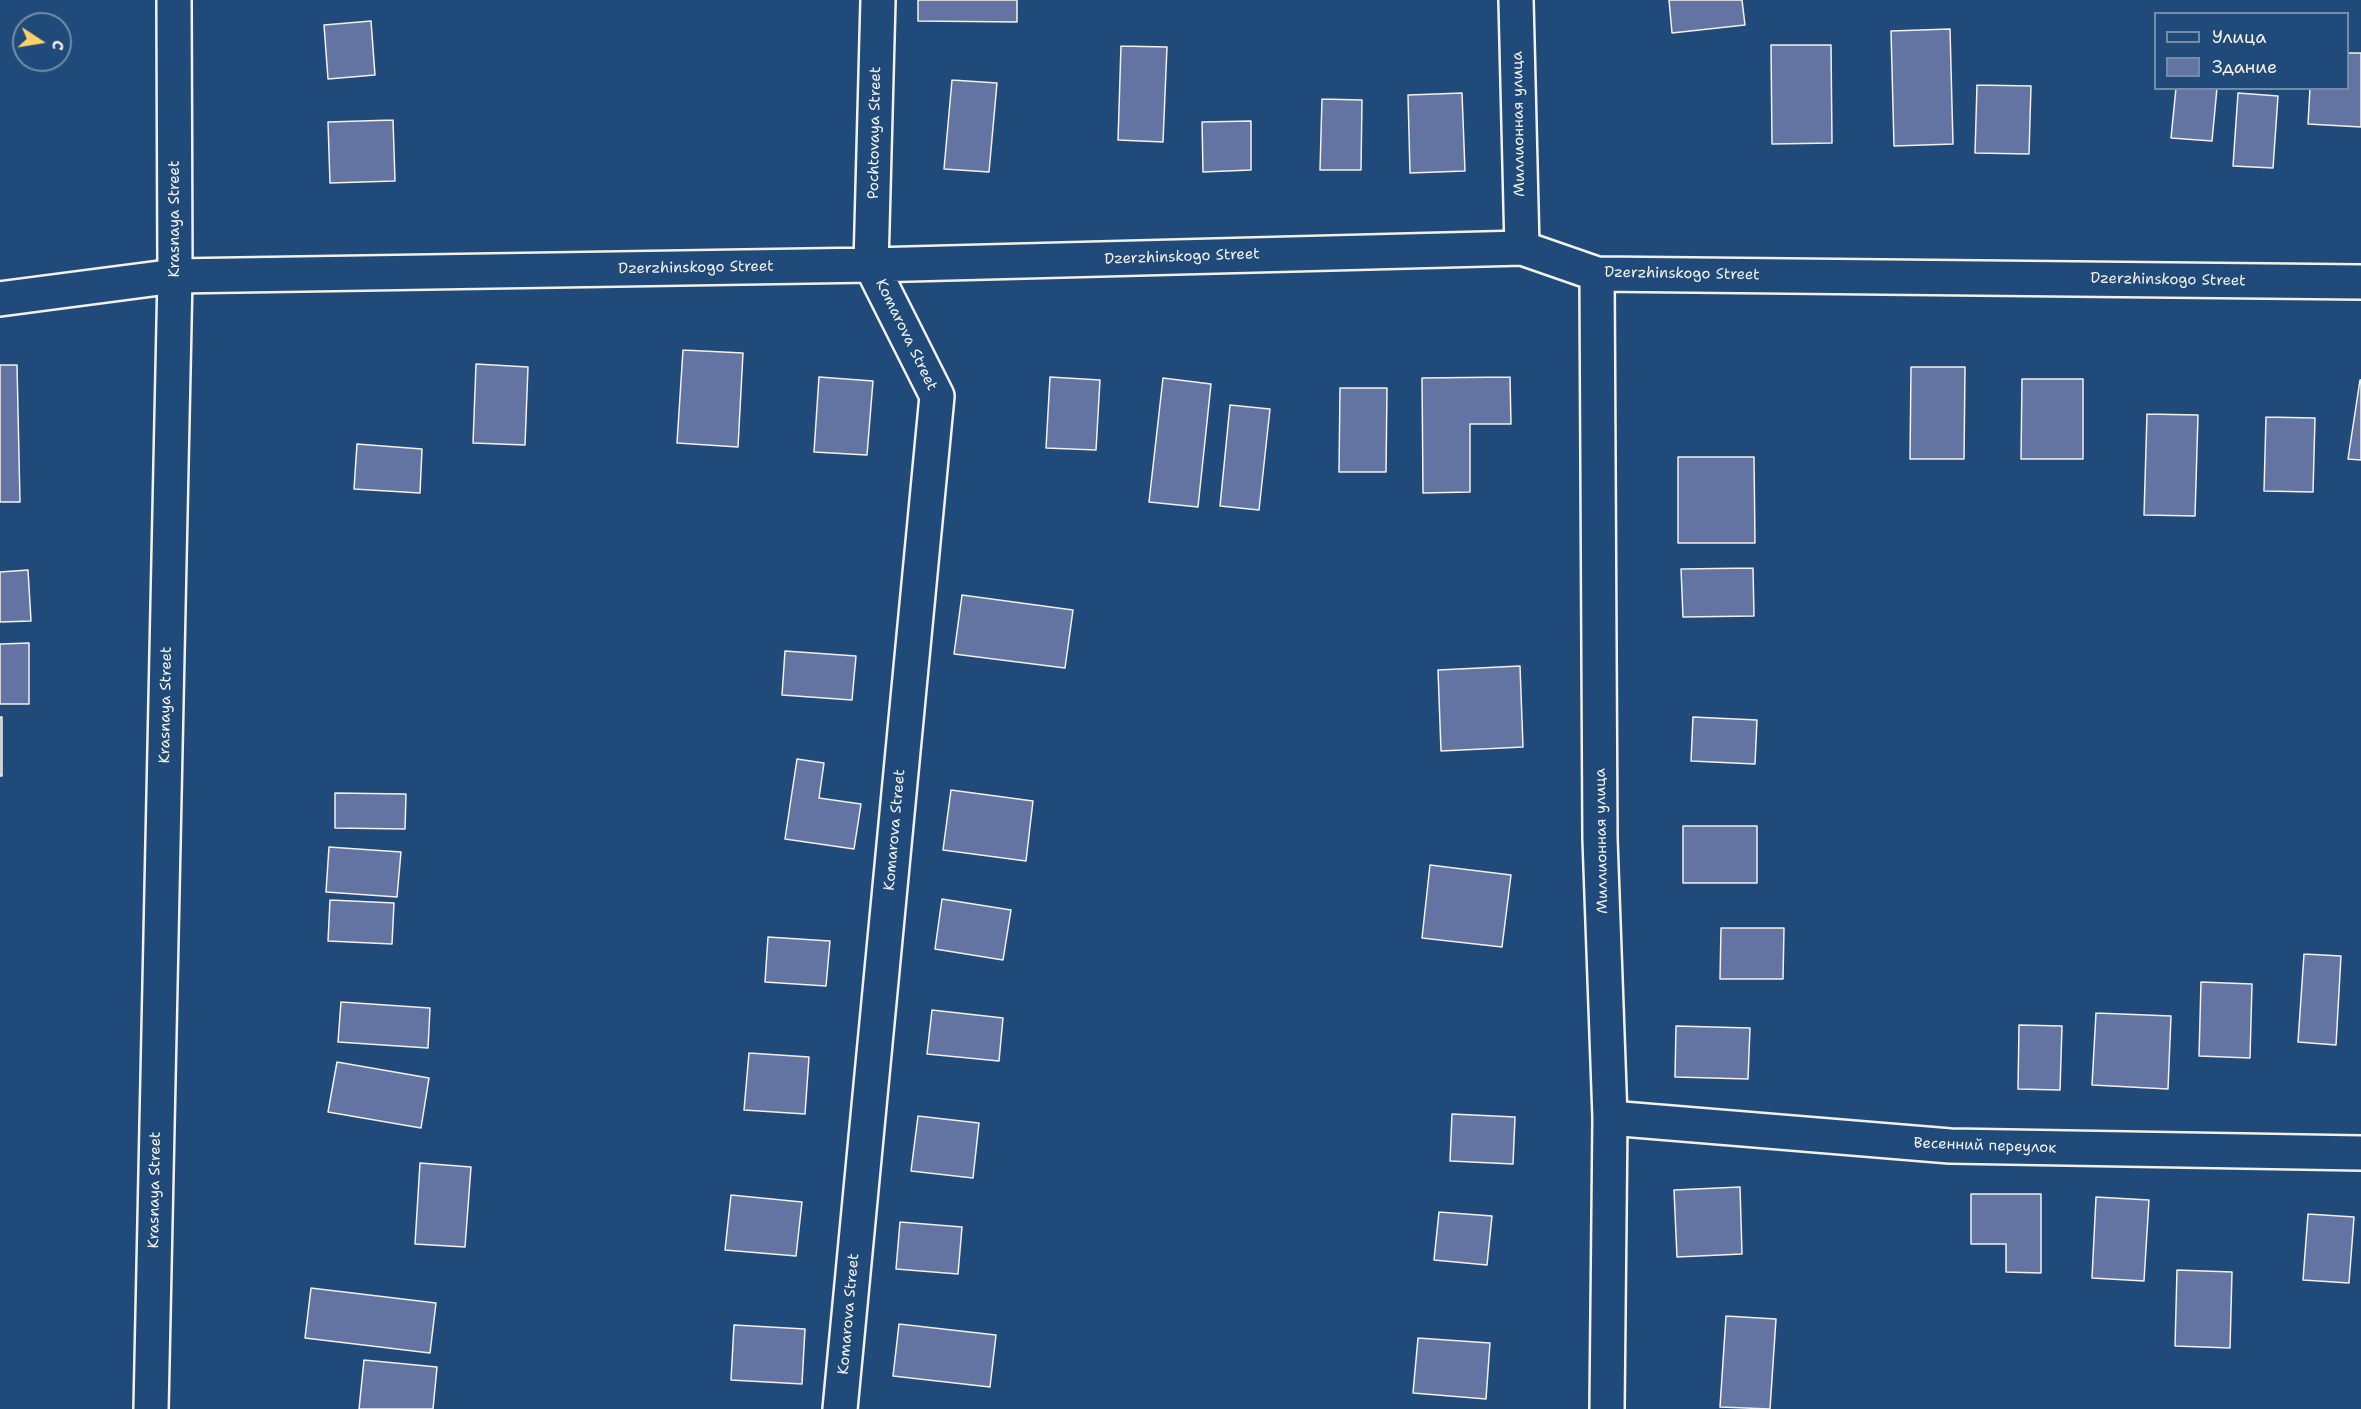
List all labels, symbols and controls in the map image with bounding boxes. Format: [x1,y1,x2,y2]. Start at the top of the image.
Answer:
north arrow [12,12,72,72]
legend [2154,12,2349,90]
text: Улица [2212,25,2266,49]
text: С [47,38,69,52]
street label: Миллионная улица [1509,51,1529,197]
text: Здание [2212,55,2277,79]
street label: Pochtovaya Street [865,67,885,199]
street label: Krasnaya Street [166,161,184,277]
street label: Dzerzhinskogo Street [1104,245,1260,269]
street label: Dzerzhinskogo Street [618,258,774,278]
street label: Dzerzhinskogo Street [1604,264,1760,284]
street label: Dzerzhinskogo Street [2090,270,2246,290]
street label: Komarova Street [871,276,941,394]
street label: Krasnaya Street [156,646,176,764]
street label: Миллионная улица [1592,768,1612,914]
street label: Komarova Street [881,769,909,891]
street label: Krasnaya Street [145,1131,165,1249]
street label: Весенний переулок [1913,1135,2057,1157]
street label: Komarova Street [835,1253,863,1375]

